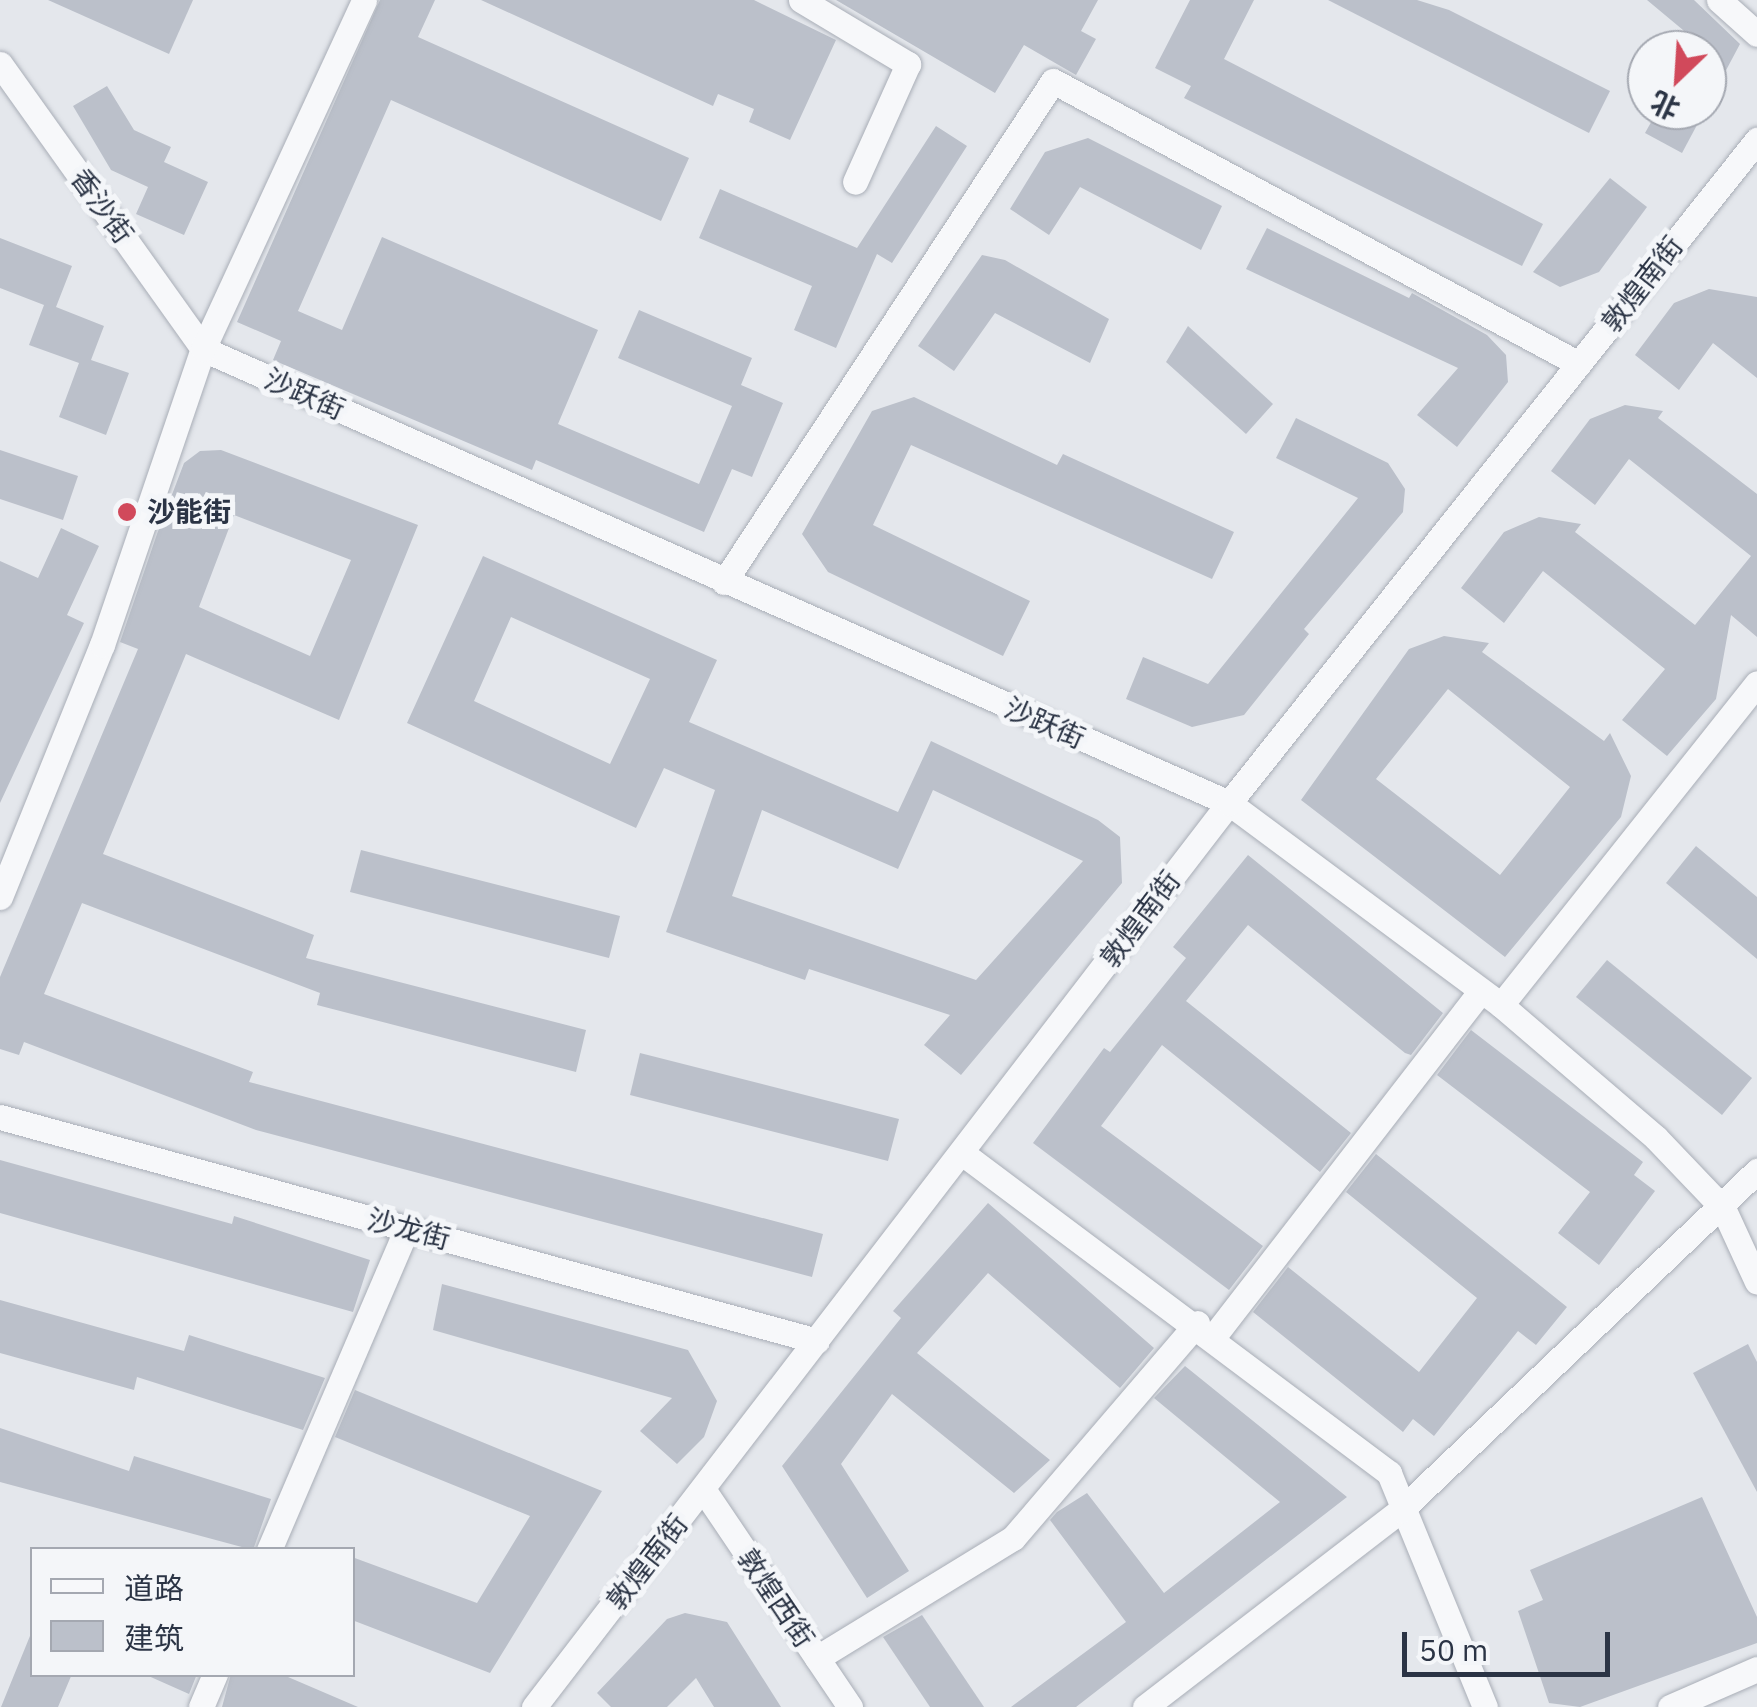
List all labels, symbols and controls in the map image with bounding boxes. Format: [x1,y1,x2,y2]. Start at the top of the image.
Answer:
north arrow [1627,30,1727,130]
text: 北 [1644,83,1685,129]
street label: 香沙街 [64,162,140,250]
street label: 敦煌南街 [1594,230,1690,338]
street label: 沙跃街 [260,362,350,426]
place label: 沙能街 [147,495,231,529]
marker: 沙能街 [116,501,138,523]
street label: 沙跃街 [1000,691,1090,755]
street label: 敦煌南街 [1093,864,1187,974]
street label: 沙龙街 [364,1202,454,1256]
street label: 敦煌南街 [599,1508,695,1616]
street label: 敦煌西街 [731,1542,821,1654]
legend [30,1547,355,1677]
text: 道路 [124,1568,184,1607]
scale bar [1407,1612,1614,1674]
text: 建筑 [124,1618,184,1657]
text: 50 m [1419,1630,1488,1669]

